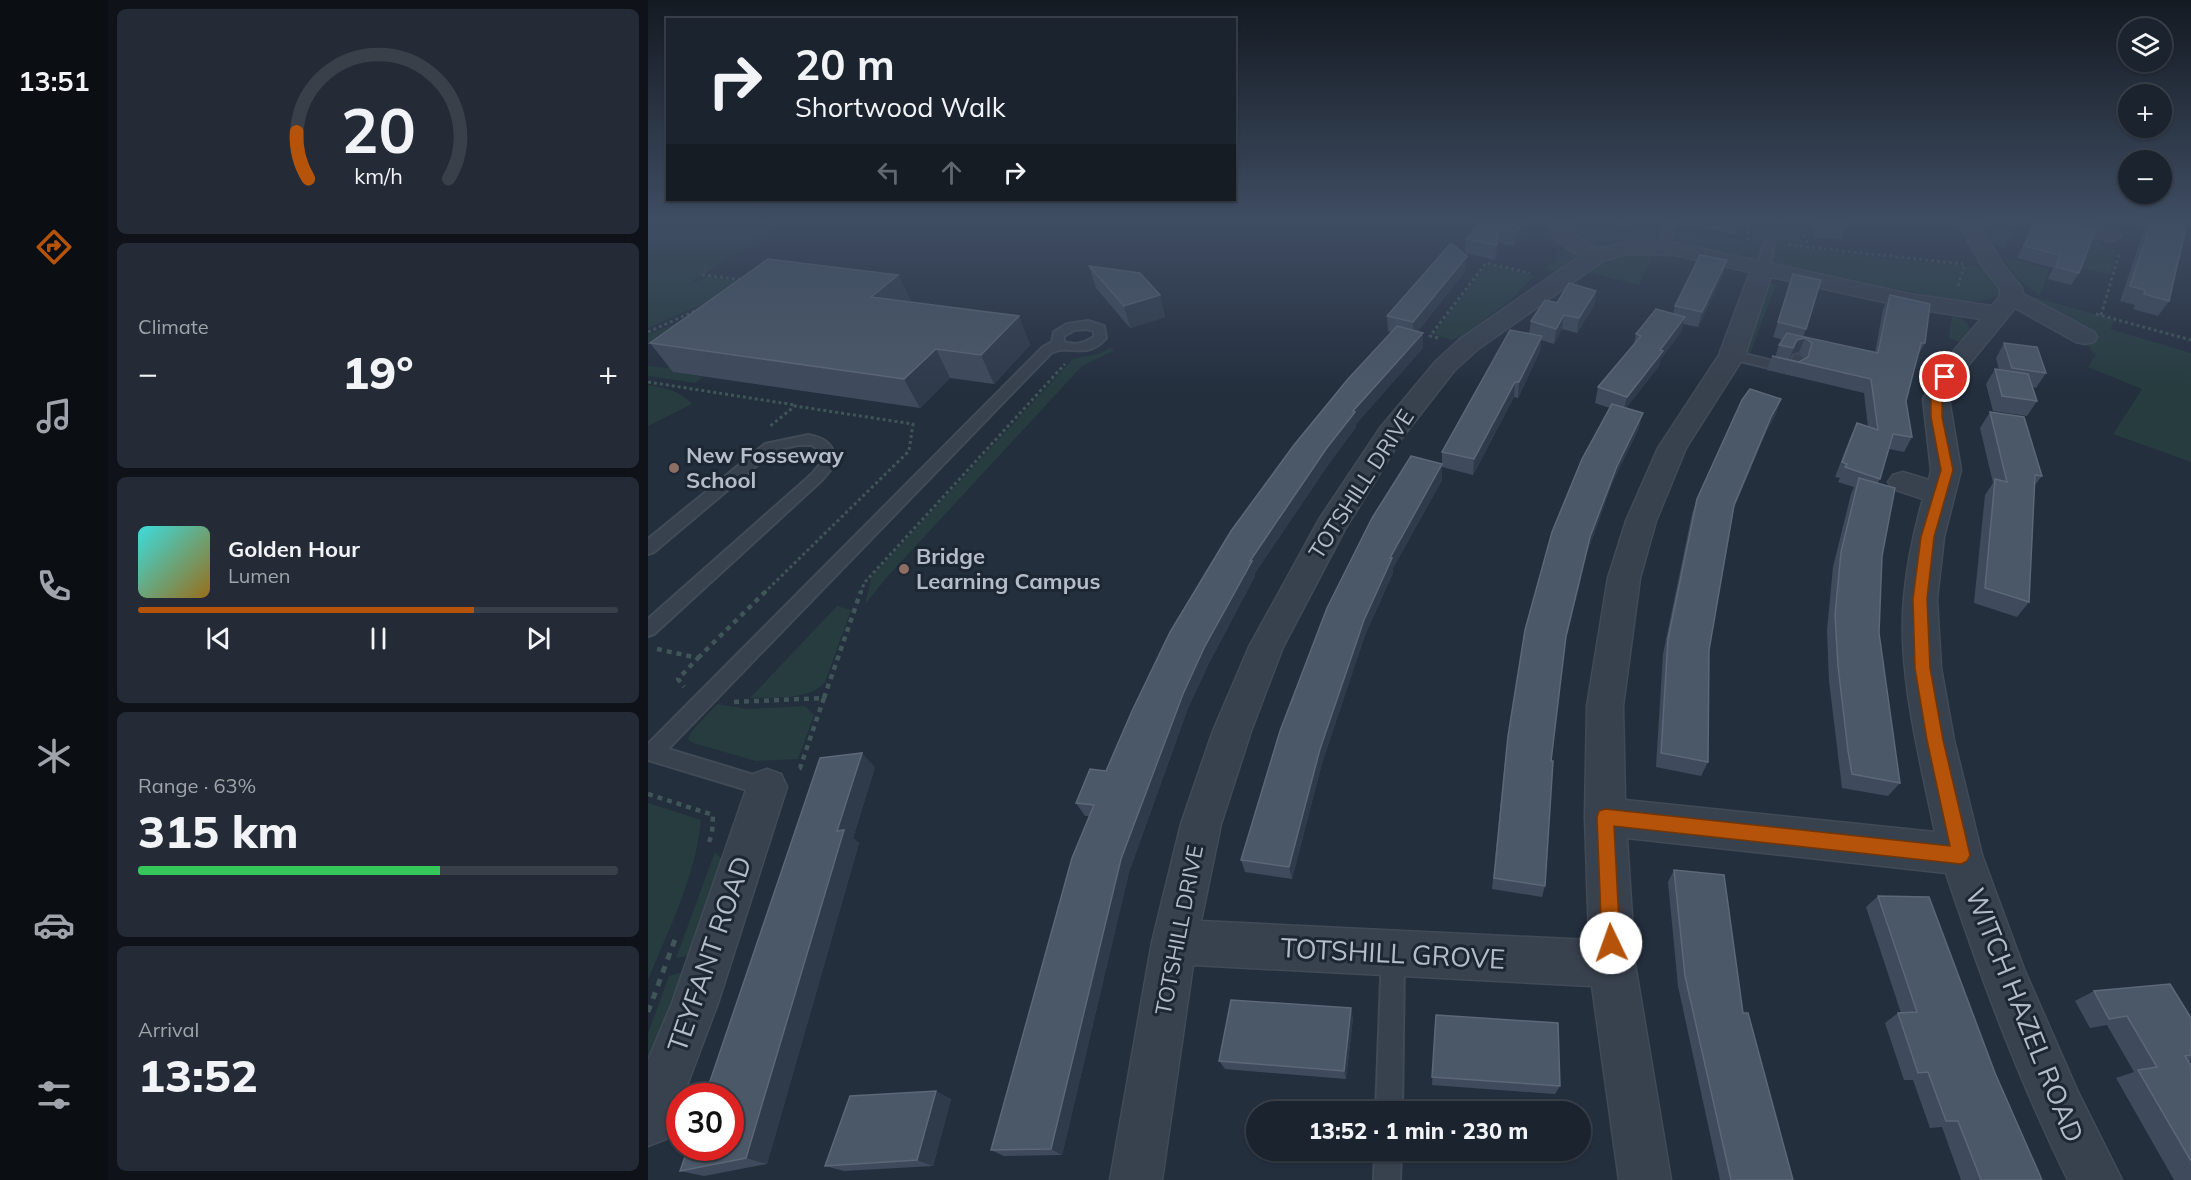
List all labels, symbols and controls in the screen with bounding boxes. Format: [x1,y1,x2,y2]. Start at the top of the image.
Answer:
map controls [2118,18,2172,204]
button: layers [2118,18,2172,72]
text: 20 m [795,38,895,91]
icon: right [696,42,774,120]
text: 13:51 [18,64,90,98]
button: + [2118,84,2172,138]
text: 20 [341,90,415,169]
text: Shortwood Walk [795,90,1006,124]
button: − [2118,150,2172,204]
icon: left [872,156,905,189]
icon: ahead [935,156,968,189]
icon: right [998,156,1031,189]
text: km/h [354,162,402,189]
icon: directions [33,226,75,268]
text: Climate [138,314,209,339]
text: 19° [342,344,414,400]
pin [1919,351,1970,402]
text: − [138,352,158,393]
text: + [598,352,618,393]
icon: arrive [1928,360,1961,393]
icon: music [33,395,75,437]
street label: TOTSHILL DRIVE [1302,404,1420,564]
place label: New Fosseway School [686,441,844,494]
marker: New Fosseway School [667,461,681,475]
text: Golden Hour [228,535,360,563]
place label: Bridge Learning Campus [916,542,1100,595]
marker: Bridge Learning Campus [897,562,911,576]
text: Lumen [228,563,290,588]
icon: phone [33,565,75,607]
icon: previous [202,622,235,655]
icon: pause [362,622,395,655]
icon: next [522,622,555,655]
icon: climate [33,735,75,777]
text: Range · 63% [138,773,256,798]
text: 315 km [138,803,299,859]
street label: TOTSHILL DRIVE [1149,843,1209,1017]
street label: TEYFANT ROAD [660,852,758,1056]
street label: WITCH HAZEL ROAD [1958,883,2092,1147]
icon: car [33,904,75,946]
position arrow [1579,911,1643,975]
street label: TOTSHILL GROVE [1280,930,1506,976]
text: Arrival [138,1017,199,1042]
text: 13:52 [138,1047,258,1103]
icon: filters [33,1074,75,1116]
speed limit sign: 30 [666,1083,744,1161]
text: 13:52 · 1 min · 230 m [1309,1117,1528,1145]

